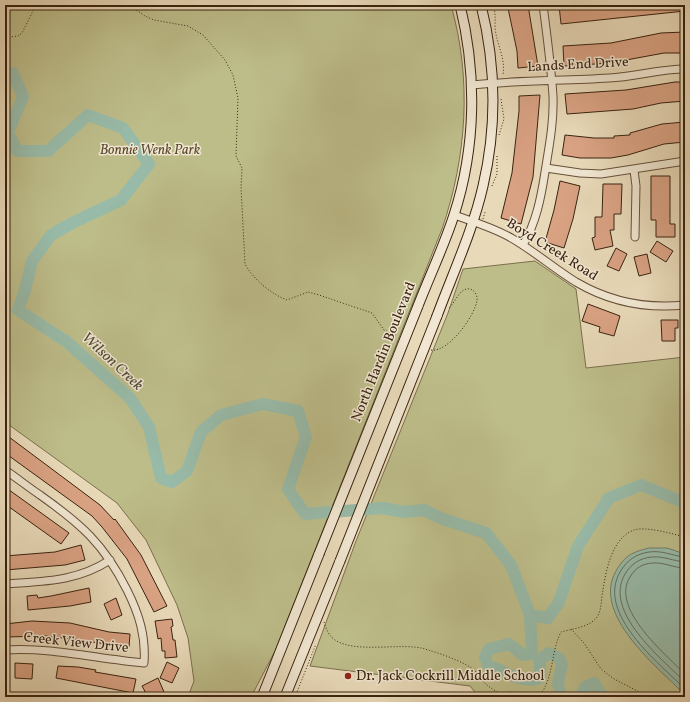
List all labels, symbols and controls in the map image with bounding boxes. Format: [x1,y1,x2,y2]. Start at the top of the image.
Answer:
street label: Lands End Drive [527,53,630,77]
park label: Bonnie Wenk Park [100,141,201,160]
street label: Boyd Creek Road [503,214,601,286]
street label: North Hardin Boulevard [347,279,421,425]
water label: Wilson Creek [77,328,148,396]
street label: Creek View Drive [23,628,130,658]
place label: Dr. Jack Cockrill Middle School [356,667,545,686]
marker: Dr. Jack Cockrill Middle School [343,671,353,681]

